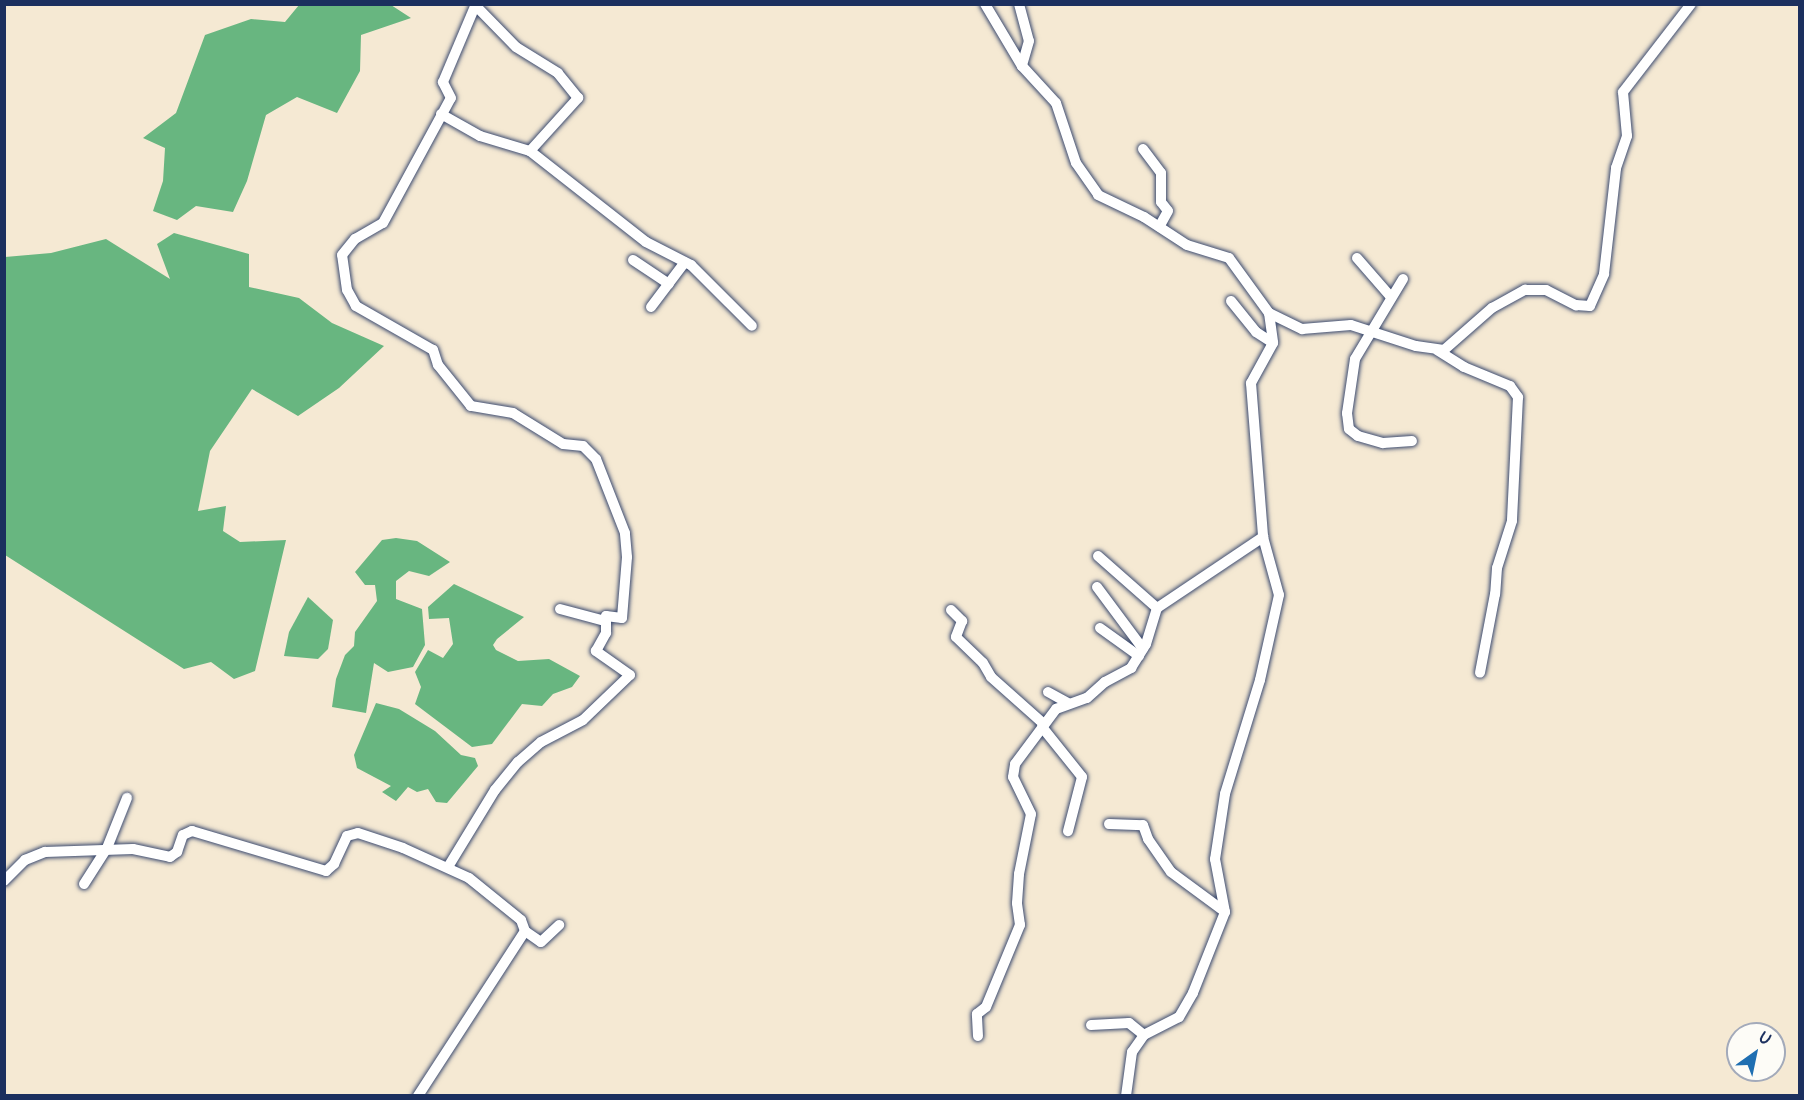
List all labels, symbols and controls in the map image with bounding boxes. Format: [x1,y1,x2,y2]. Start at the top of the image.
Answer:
north arrow [1726,1022,1786,1082]
text: U [1755,1027,1775,1050]

